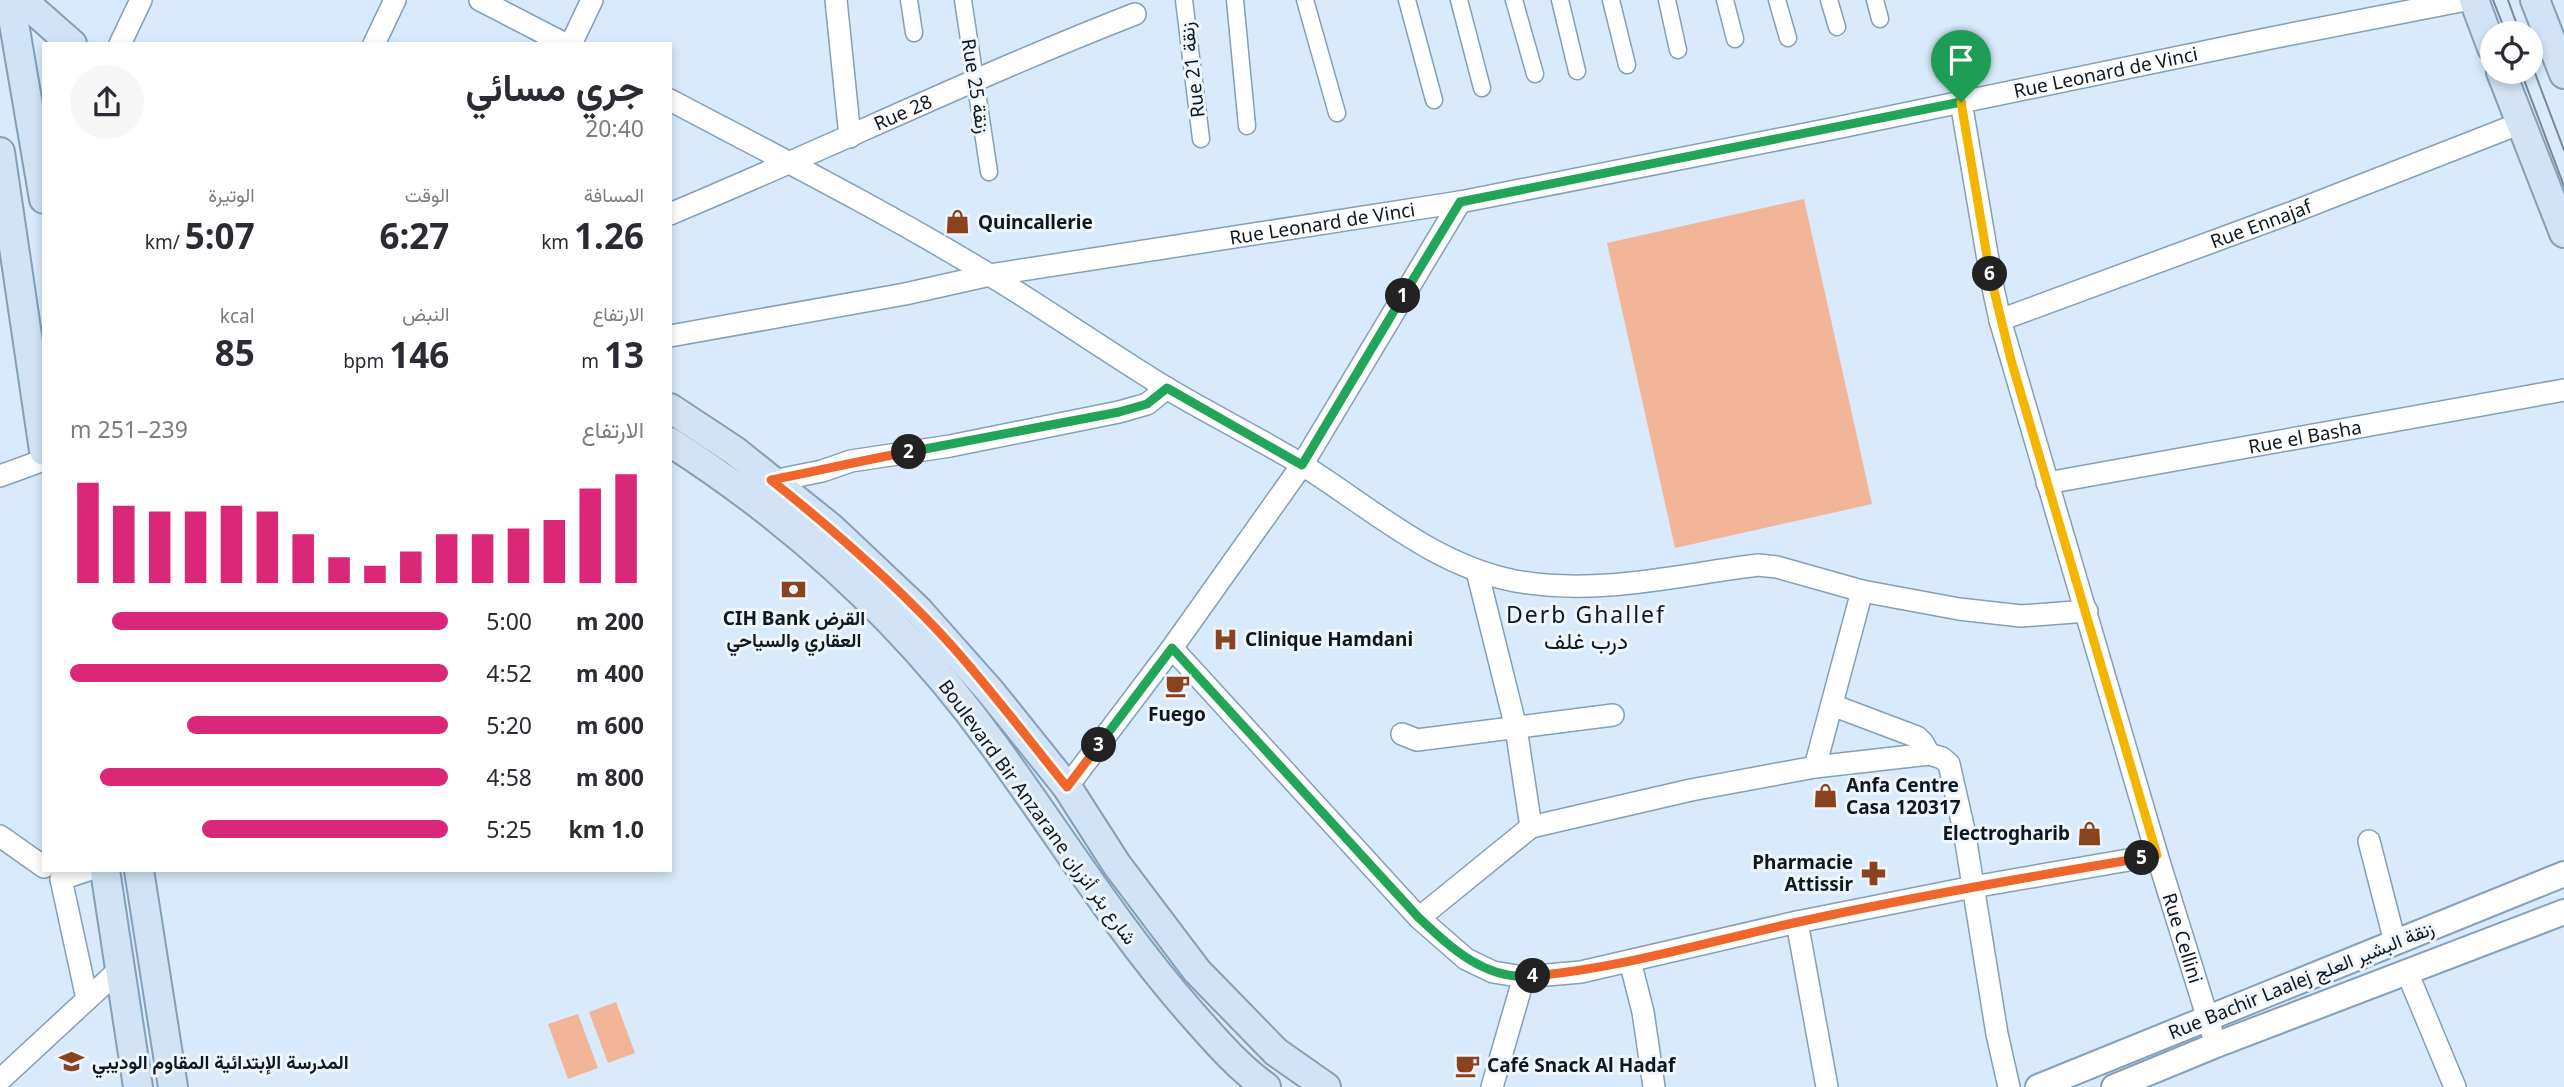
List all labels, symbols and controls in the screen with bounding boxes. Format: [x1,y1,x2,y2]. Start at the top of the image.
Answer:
street label: Rue 21 زنقة [1173,21,1211,119]
map controls [2480,21,2543,84]
button: locate [2480,21,2543,84]
pin [1931,30,1991,102]
street label: Rue 25 زنقة [956,37,996,135]
icon: arrive [1942,41,1980,79]
street label: Rue Leonard de Vinci [2011,41,2200,104]
text: جري مسائي [466,60,644,112]
button: share [70,65,144,139]
street label: Rue 28 [870,88,936,137]
text: 20:40 [585,112,644,144]
text: الوتيرة [208,182,255,208]
text: الوقت [405,182,449,208]
text: المسافة [584,182,644,208]
street label: Rue Ennajaf [2207,193,2317,254]
street label: Rue Leonard de Vinci [1228,196,1417,251]
shop icon: Quincallerie [944,208,972,236]
place label: Quincallerie [978,209,1093,235]
text: 5:07 [185,212,255,259]
text: 6:27 [379,212,449,259]
text: 1.26 [574,212,644,259]
text: /km [145,229,185,255]
text: km [541,229,574,255]
pin: 6 [1972,256,2008,292]
text: 6 [1984,260,1995,286]
pin: 1 [1386,278,1420,314]
text: 1 [1397,282,1408,308]
text: النبض [402,301,449,327]
text: الارتفاع [592,301,644,327]
text: kcal [220,303,255,329]
text: 85 [215,329,255,376]
text: 146 [389,331,449,378]
text: 13 [604,331,644,378]
text: bpm [343,348,389,374]
text: m [581,348,604,374]
text: 239–251 m [70,413,188,445]
text: الارتفاع [582,413,644,445]
street label: Rue el Basha [2246,414,2363,460]
pin: 2 [892,434,926,470]
text: 2 [903,438,914,464]
bank icon: CIH Bank القرض العقاري والسياحي [780,576,808,604]
district label: Derb Ghallef درب غلف [1506,598,1666,656]
text: 5:00 [486,605,532,637]
text: 200 m [576,605,644,637]
place label: CIH Bank القرض العقاري والسياحي [723,605,865,657]
hospital icon: Clinique Hamdani [1211,625,1239,653]
place label: Clinique Hamdani [1245,626,1413,652]
text: 4:52 [486,657,532,689]
text: 400 m [576,657,644,689]
cafe icon: Fuego [1163,672,1191,700]
street label: Boulevard Bir Anzarane شارع بئر أنزران [933,674,1143,950]
place label: Fuego [1148,701,1206,727]
text: 5:20 [486,709,532,741]
text: 600 m [576,709,644,741]
pin: 3 [1082,728,1116,762]
text: 3 [1093,731,1104,757]
text: 4:58 [486,761,532,793]
text: 800 m [576,761,644,793]
place label: Anfa Centre Casa 120317 [1846,772,1961,820]
shop icon: Anfa Centre Casa 120317 [1812,782,1840,810]
text: 5:25 [486,813,532,845]
text: 1.0 km [569,813,644,845]
shop icon: Electrogharib [2076,819,2104,847]
place label: Electrogharib [1942,820,2070,846]
pin: 5 [2124,840,2160,876]
text: 5 [2136,844,2147,870]
place label: Pharmacie Attissir [1752,849,1854,897]
pharmacy icon: Pharmacie Attissir [1859,859,1887,887]
street label: Rue Cellini [2157,890,2209,986]
street label: Rue Bachir Laalej زنقة البشير العلج [2164,915,2438,1046]
pin: 4 [1516,958,1550,993]
text: 4 [1527,962,1538,988]
school or university icon: المدرسة الإبتدائية المقاوم الوديبي [58,1048,86,1076]
place label: المدرسة الإبتدائية المقاوم الوديبي [92,1049,349,1079]
cafe icon: Café Snack Al Hadaf [1453,1051,1481,1079]
place label: Café Snack Al Hadaf [1487,1052,1677,1078]

